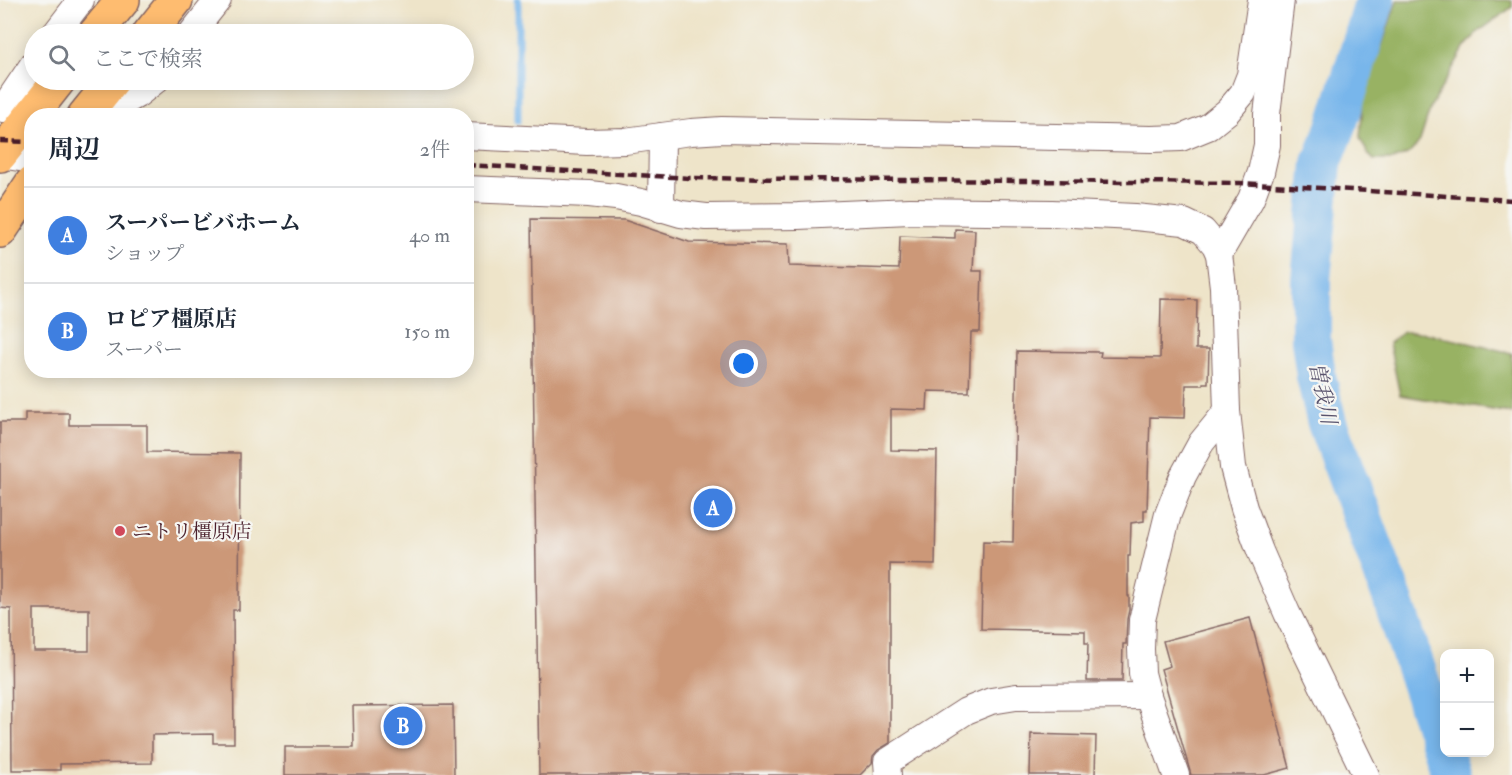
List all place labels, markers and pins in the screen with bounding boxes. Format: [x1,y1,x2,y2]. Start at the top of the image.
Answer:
pin: A [694,486,732,530]
place label: ニトリ橿原店 [132,519,252,544]
marker: ニトリ橿原店 [113,524,127,538]
pin: B [384,704,422,748]

